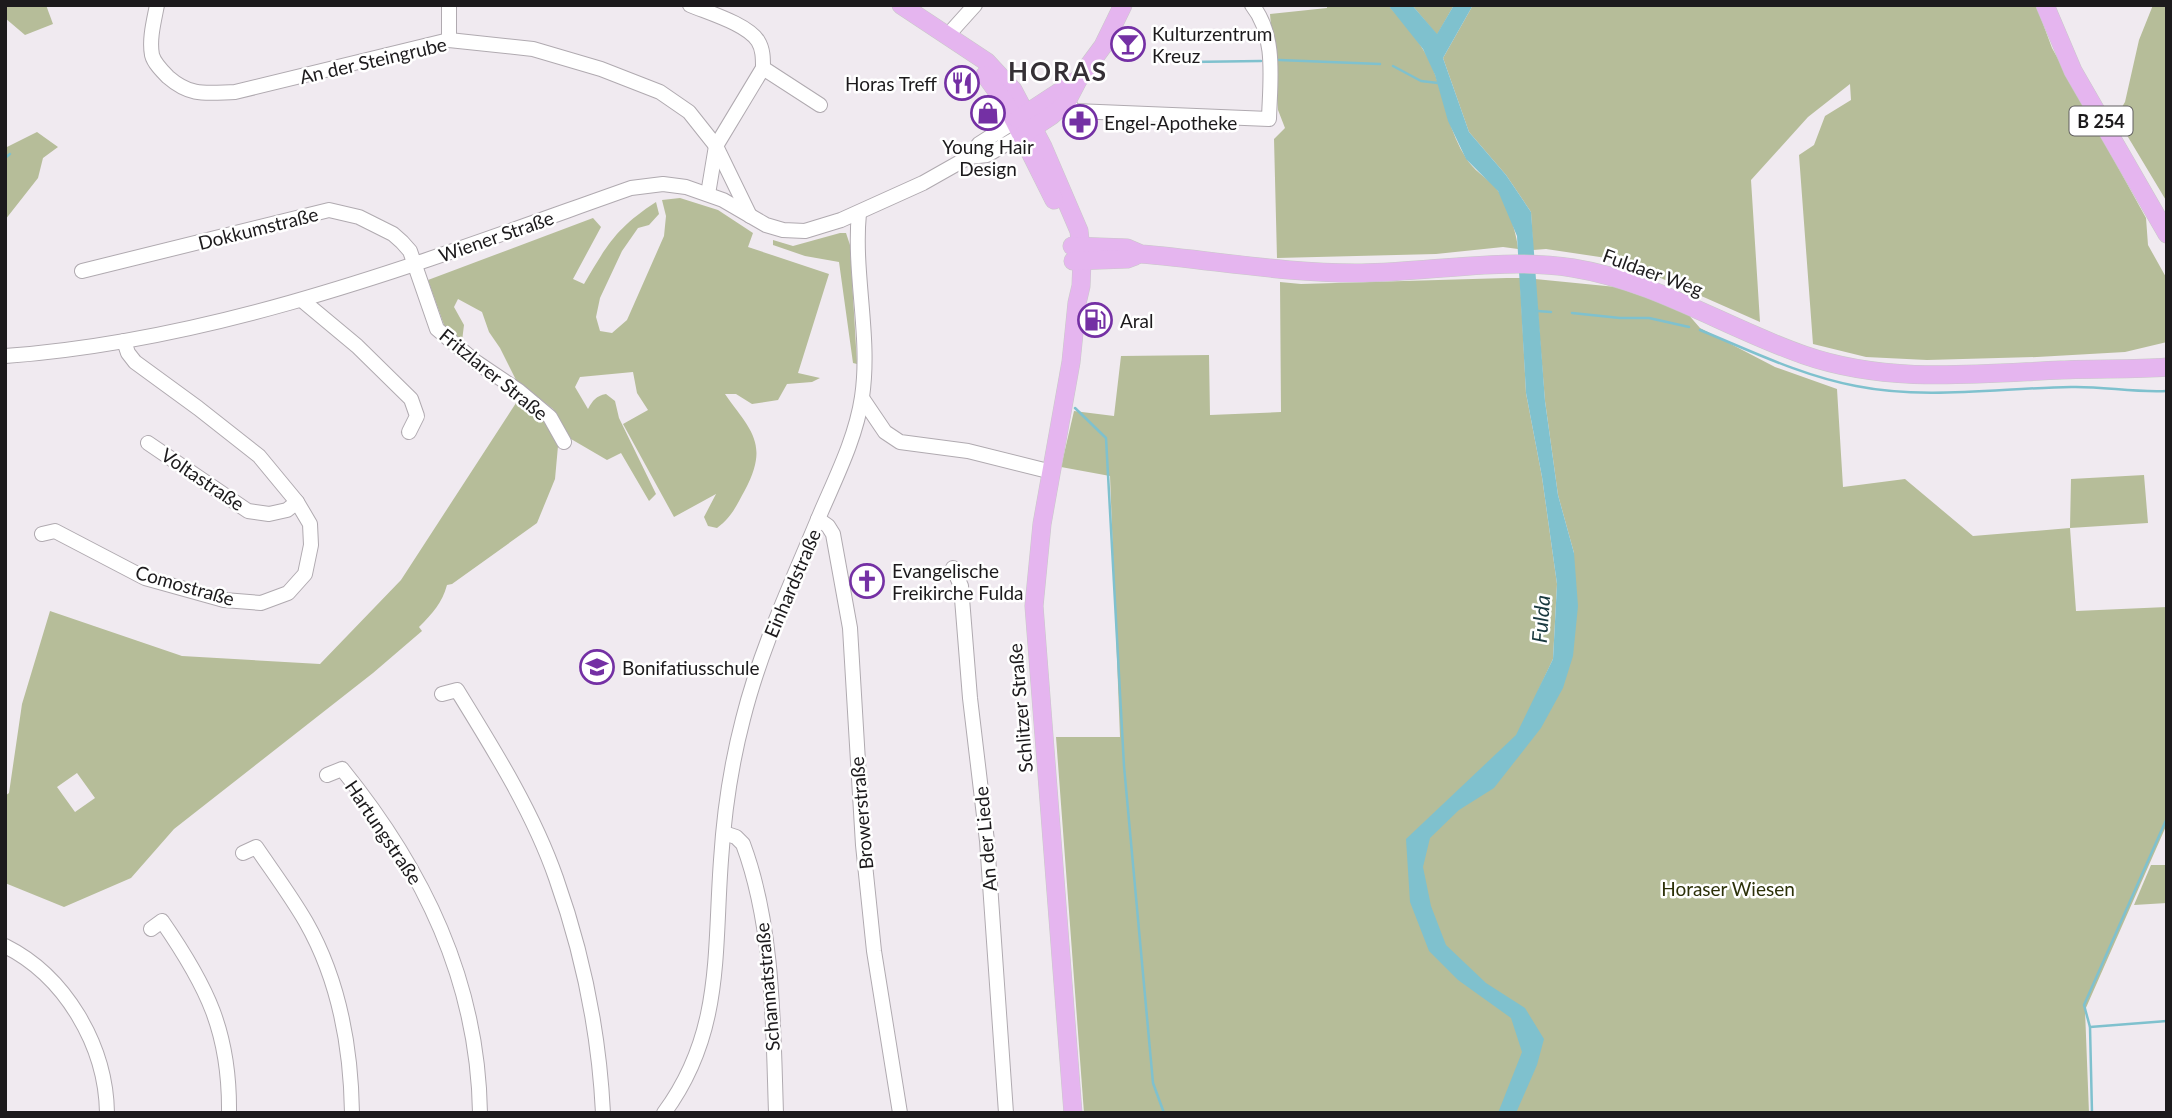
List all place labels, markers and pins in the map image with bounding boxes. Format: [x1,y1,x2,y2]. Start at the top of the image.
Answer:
place label: Kulturzentrum Kreuz [1152,22,1272,67]
bar icon: Kulturzentrum Kreuz [1109,25,1147,63]
restaurant icon: Horas Treff [943,64,981,102]
place label: Horas Treff [845,72,937,95]
shop icon: Young Hair Design [969,94,1007,132]
pharmacy icon: Engel-Apotheke [1061,103,1099,141]
place label: Engel-Apotheke [1104,111,1237,134]
place label: Young Hair Design [942,135,1034,180]
fuel station icon: Aral [1076,301,1114,339]
place label: Aral [1120,309,1154,332]
place label: Evangelische Freikirche Fulda [892,559,1024,604]
church icon: Evangelische Freikirche Fulda [848,562,886,600]
school or university icon: Bonifatiusschule [578,648,616,686]
place label: Bonifatiusschule [622,656,760,679]

